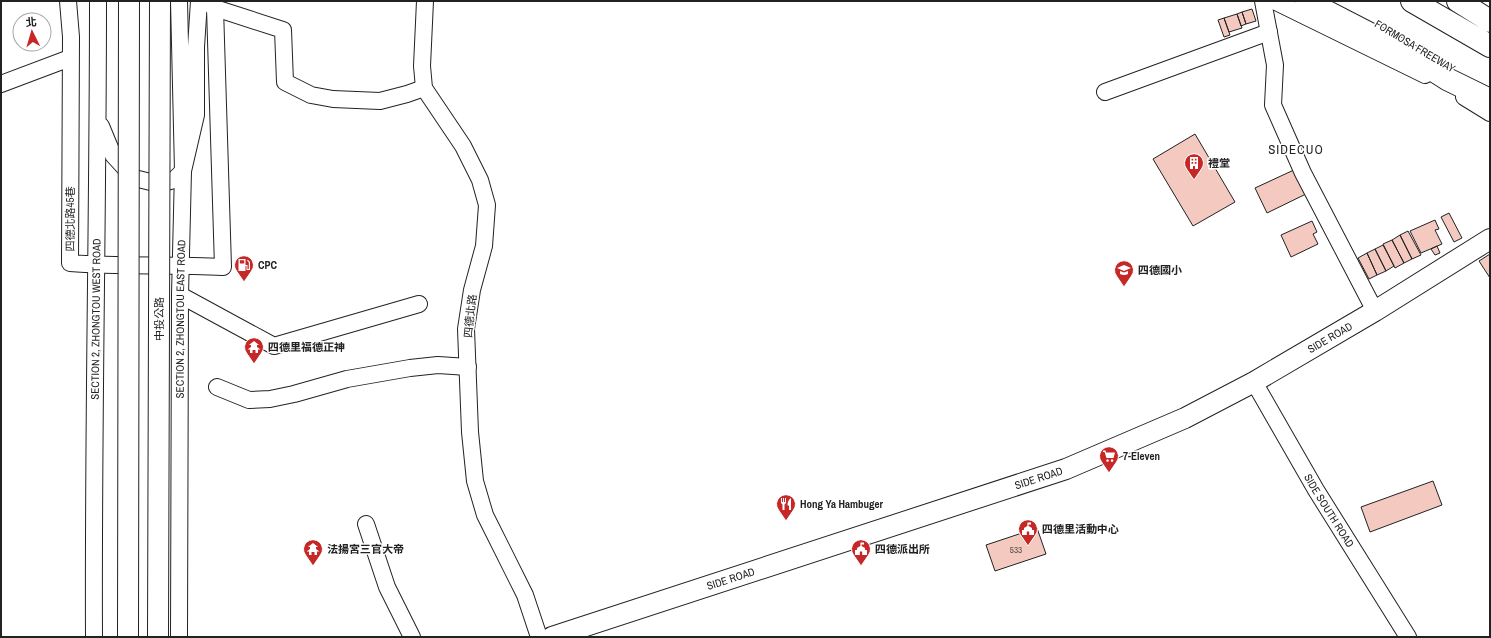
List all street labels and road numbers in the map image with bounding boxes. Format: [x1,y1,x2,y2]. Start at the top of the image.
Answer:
street label: FORMOSA FREEWAY [1372,17,1458,75]
street label: 四德北路45巷 [63,186,77,252]
street label: SECTION 2, ZHONGTOU WEST ROAD [88,238,103,400]
street label: SECTION 2, ZHONGTOU EAST ROAD [173,239,188,398]
street label: 四德北路 [461,293,479,339]
street label: 中投公路 [152,297,166,341]
street label: SIDE ROAD [1305,319,1355,356]
street label: SIDE ROAD [1013,464,1064,492]
street label: SIDE SOUTH ROAD [1301,471,1357,550]
street label: SIDE ROAD [705,564,756,593]

